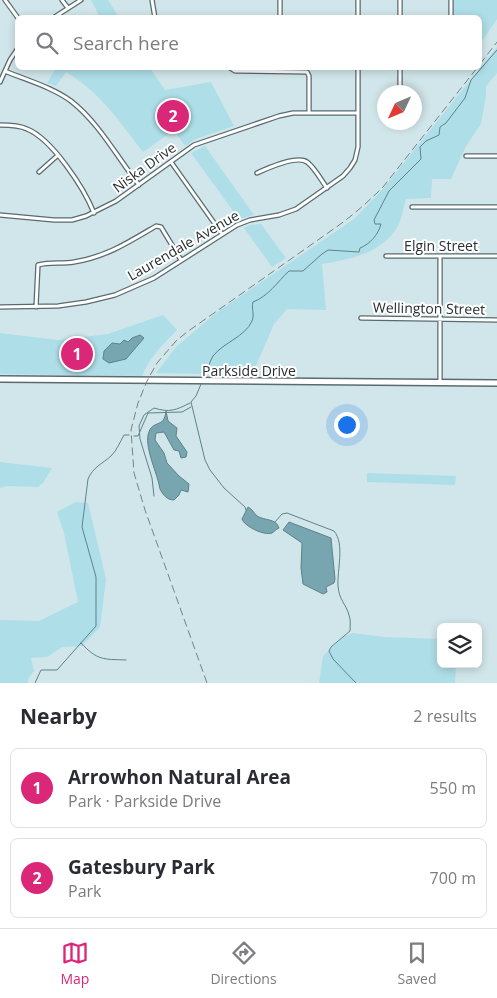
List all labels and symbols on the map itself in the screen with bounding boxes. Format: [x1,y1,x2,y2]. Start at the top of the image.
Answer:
north arrow [377,85,422,130]
pin: 2 [157,97,189,135]
street label: Niska Drive [109,138,180,196]
street label: Laurendale Avenue [124,205,242,285]
street label: Elgin Street [404,236,478,255]
street label: Wellington Street [373,298,485,318]
pin: 1 [61,335,93,373]
street label: Parkside Drive [202,361,296,380]
your location [334,412,360,438]

